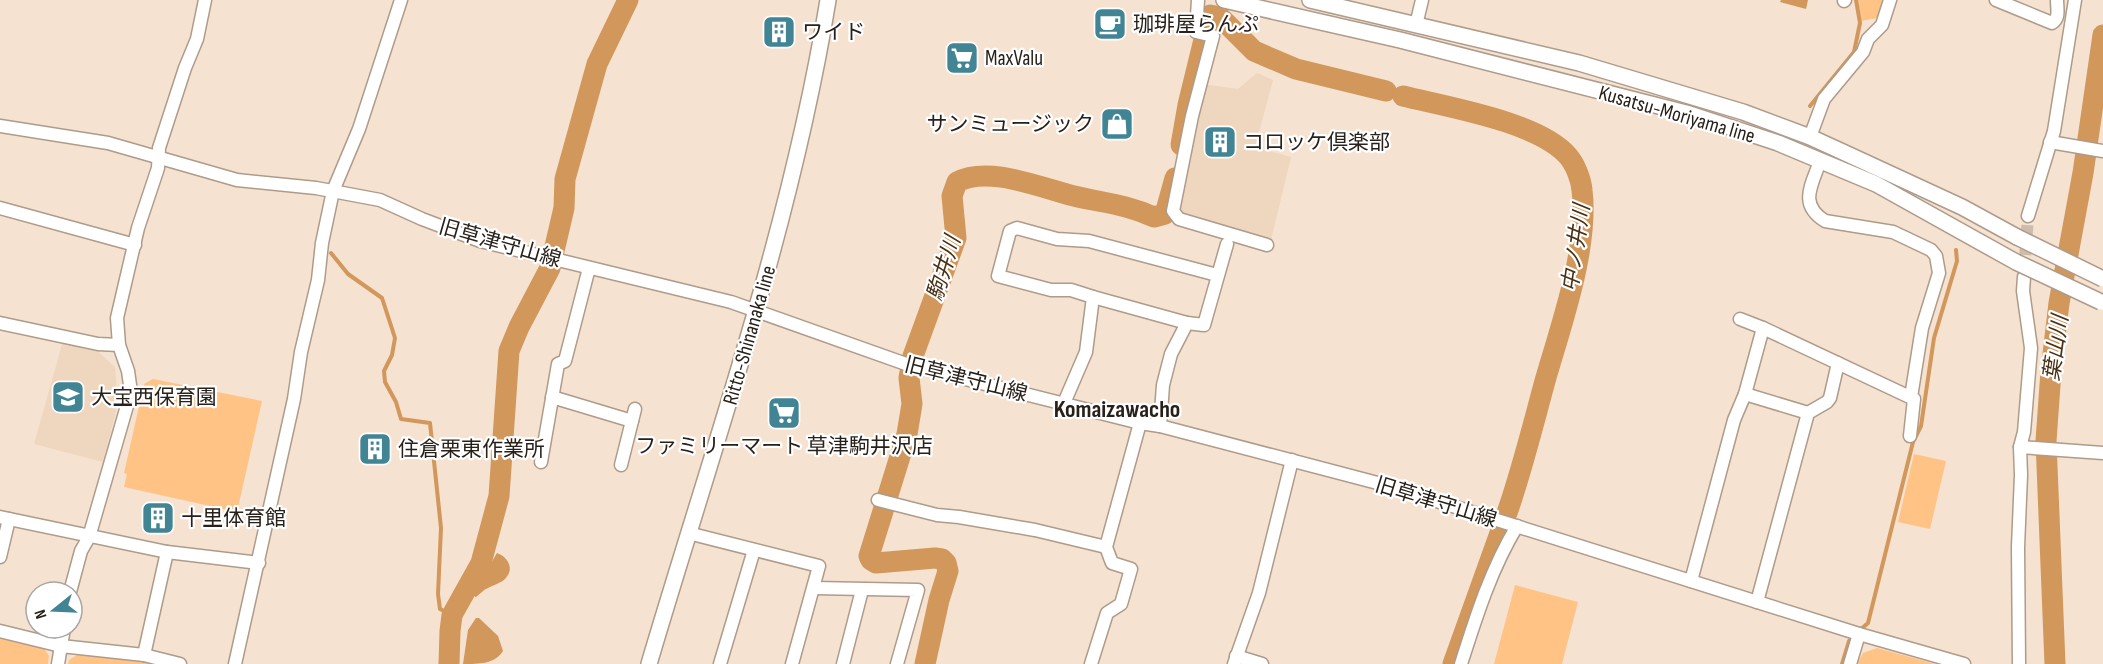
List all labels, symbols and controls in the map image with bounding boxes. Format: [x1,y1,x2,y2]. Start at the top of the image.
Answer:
cafe icon: 珈琲屋らんぷ [1092,6,1128,42]
place label: 珈琲屋らんぷ [1133,12,1259,37]
building icon: ワイド [761,14,797,50]
place label: ワイド [802,20,865,45]
supermarket icon: MaxValu [944,40,980,76]
place label: MaxValu [985,46,1043,71]
street label: Kusatsu-Moriyama line [1596,80,1758,149]
shop icon: サンミュージック [1099,106,1135,142]
place label: サンミュージック [926,112,1094,137]
building icon: コロッケ倶楽部 [1202,124,1238,160]
place label: コロッケ倶楽部 [1243,130,1390,155]
water label: 中ノ井川 [1557,201,1596,294]
street label: 旧草津守山線 [436,214,564,273]
water label: 駒井川 [922,231,968,304]
street label: Ritto-Shinanaka line [718,263,781,408]
water label: 葉山川 [2039,312,2075,383]
street label: 旧草津守山線 [902,352,1030,407]
school or university icon: 大宝西保育園 [50,379,86,415]
place label: 大宝西保育園 [91,385,217,410]
supermarket icon: ファミリーマート 草津駒井沢店 [766,395,802,431]
district label: Komaizawacho [1054,395,1180,424]
building icon: 住倉栗東作業所 [357,431,393,467]
place label: ファミリーマート 草津駒井沢店 [635,434,933,459]
place label: 住倉栗東作業所 [398,437,545,462]
street label: 旧草津守山線 [1372,472,1500,533]
building icon: 十里体育館 [140,500,176,536]
place label: 十里体育館 [181,506,286,531]
north arrow [24,580,84,640]
text: N [31,607,52,621]

